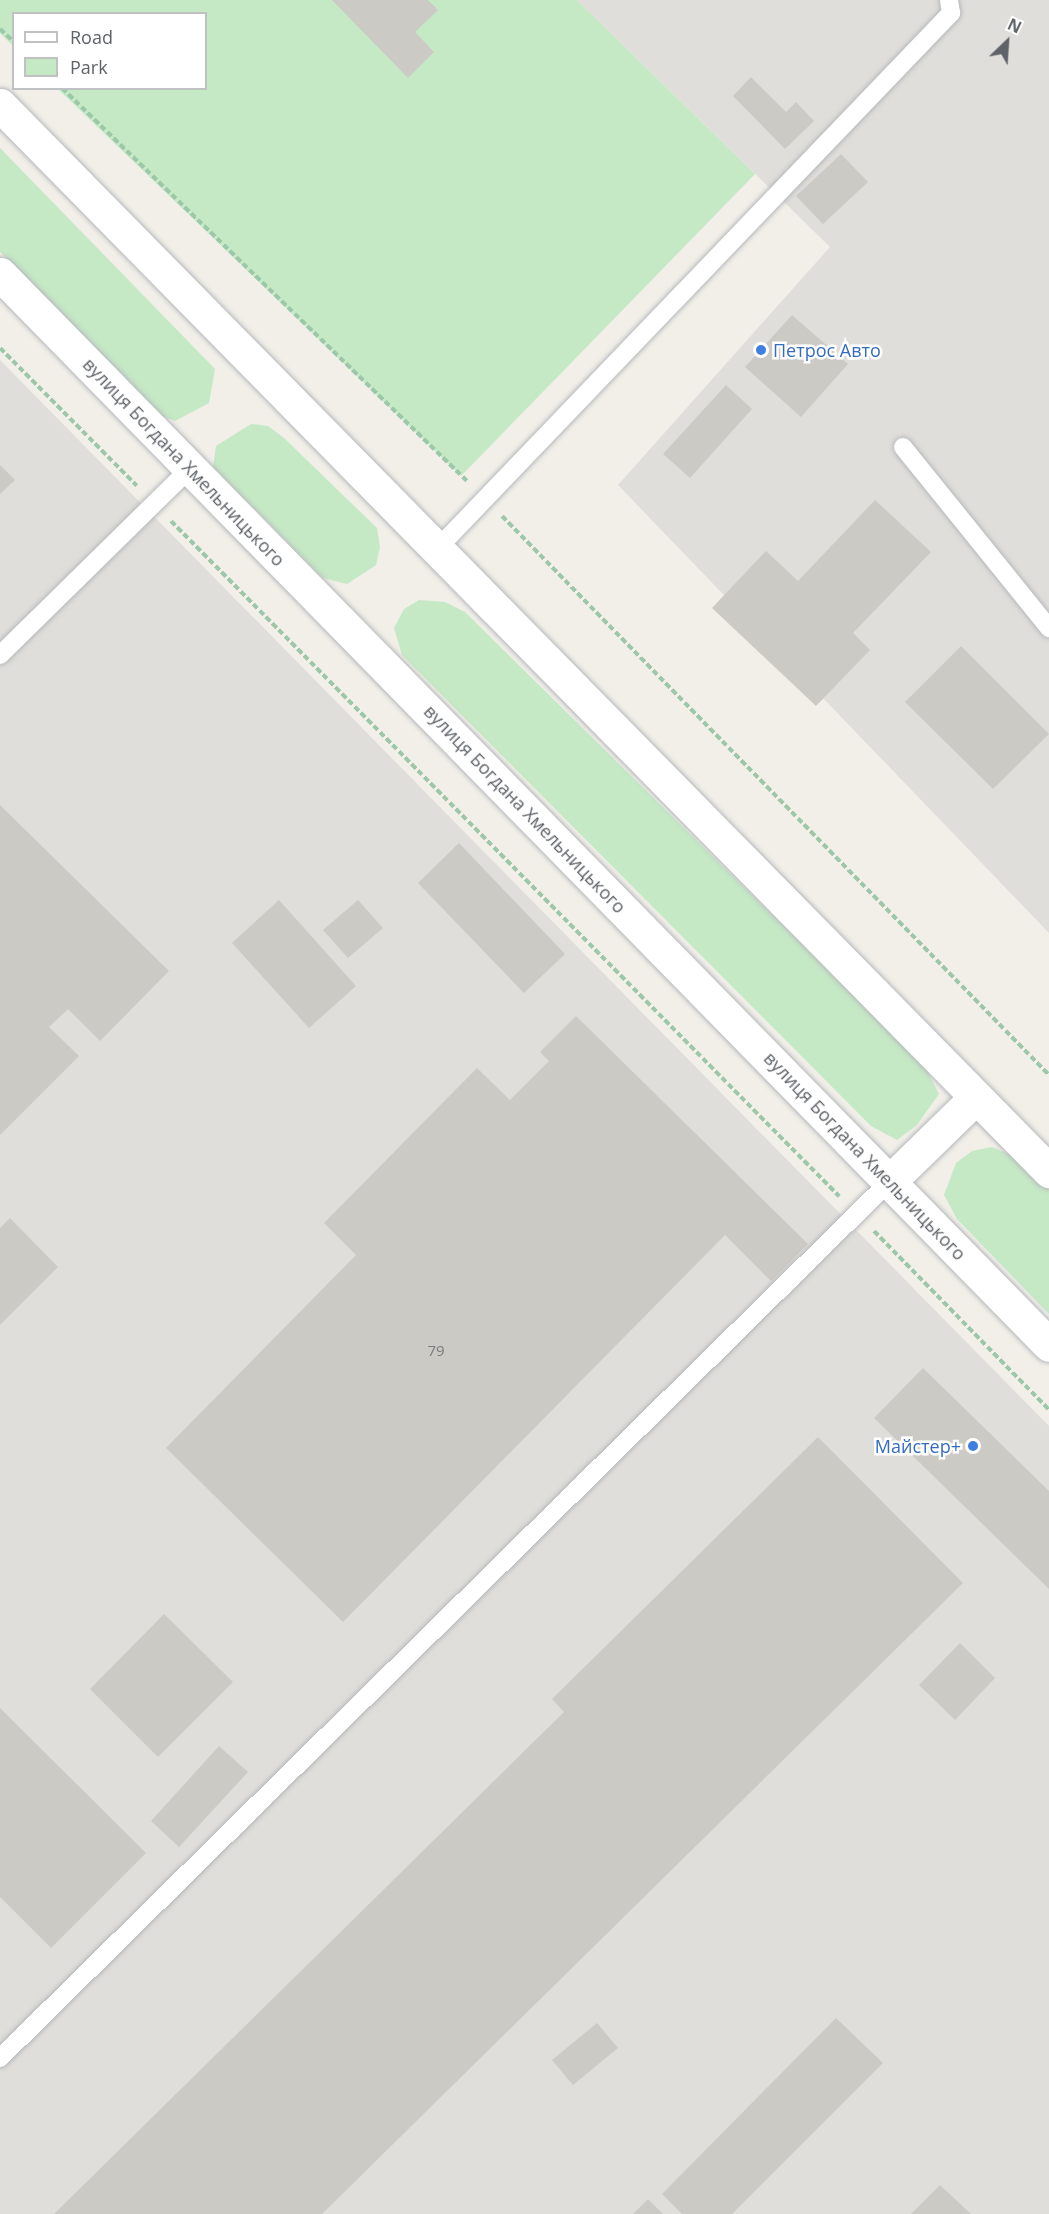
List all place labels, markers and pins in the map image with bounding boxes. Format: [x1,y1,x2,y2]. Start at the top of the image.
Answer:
place label: Петрос Авто [773,339,881,361]
marker: Петрос Авто [754,343,768,357]
place label: Майстер+ [875,1435,961,1457]
marker: Майстер+ [966,1439,980,1453]

